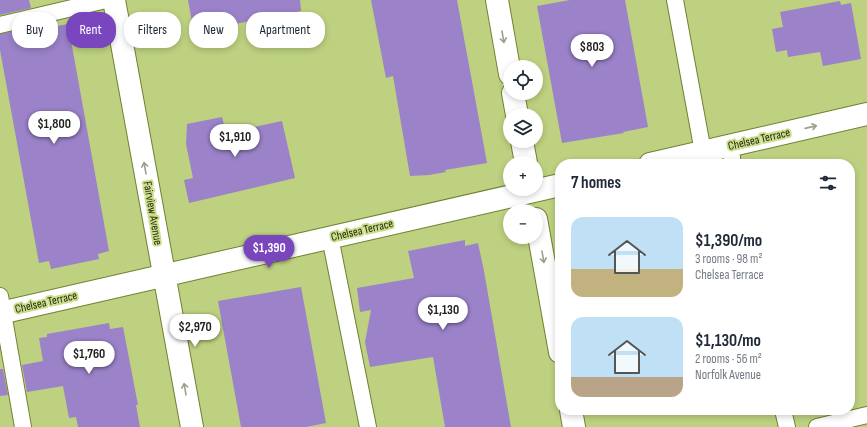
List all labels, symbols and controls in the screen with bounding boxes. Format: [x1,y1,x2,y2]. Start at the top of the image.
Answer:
chip: Buy [12,12,58,48]
chip: Rent [66,12,116,48]
chip: Filters [124,12,181,48]
chip: New [189,12,238,48]
chip: Apartment [246,12,325,48]
one-way arrow [500,30,508,43]
pin: $803 [568,34,616,68]
text: $803 [580,39,604,55]
map controls [503,60,543,244]
button: locate [503,60,543,100]
button: layers [503,108,543,148]
pin: $1,800 [21,111,87,145]
text: $1,800 [37,116,71,132]
one-way arrow [804,122,817,130]
pin: $1,910 [202,124,268,158]
street label: Chelsea Terrace [727,125,792,154]
text: $1,910 [219,129,251,145]
button: + [503,156,543,196]
one-way arrow [140,162,148,175]
icon: filters [817,172,839,194]
text: 7 homes [571,173,621,193]
street label: Fairview Avenue [140,180,166,246]
button: − [503,204,543,244]
street label: Chelsea Terrace [330,216,395,245]
text: $1,390/mo [695,231,762,251]
icon: home [603,233,651,281]
pin: $1,390 [236,235,302,269]
text: $1,390 [252,240,286,256]
one-way arrow [539,250,547,263]
text: 3 rooms · 98 m² [695,251,762,267]
text: Chelsea Terrace [695,267,764,283]
street label: Chelsea Terrace [14,288,79,317]
pin: $1,130 [410,297,476,331]
text: $1,130 [427,302,459,318]
pin: $2,970 [162,314,228,348]
text: $2,970 [178,319,212,335]
text: $1,130/mo [695,331,761,351]
icon: home [603,333,651,381]
pin: $1,760 [56,341,122,375]
text: $1,760 [73,346,105,362]
text: 2 rooms · 56 m² [695,351,762,367]
text: Norfolk Avenue [695,367,761,383]
one-way arrow [181,383,189,396]

